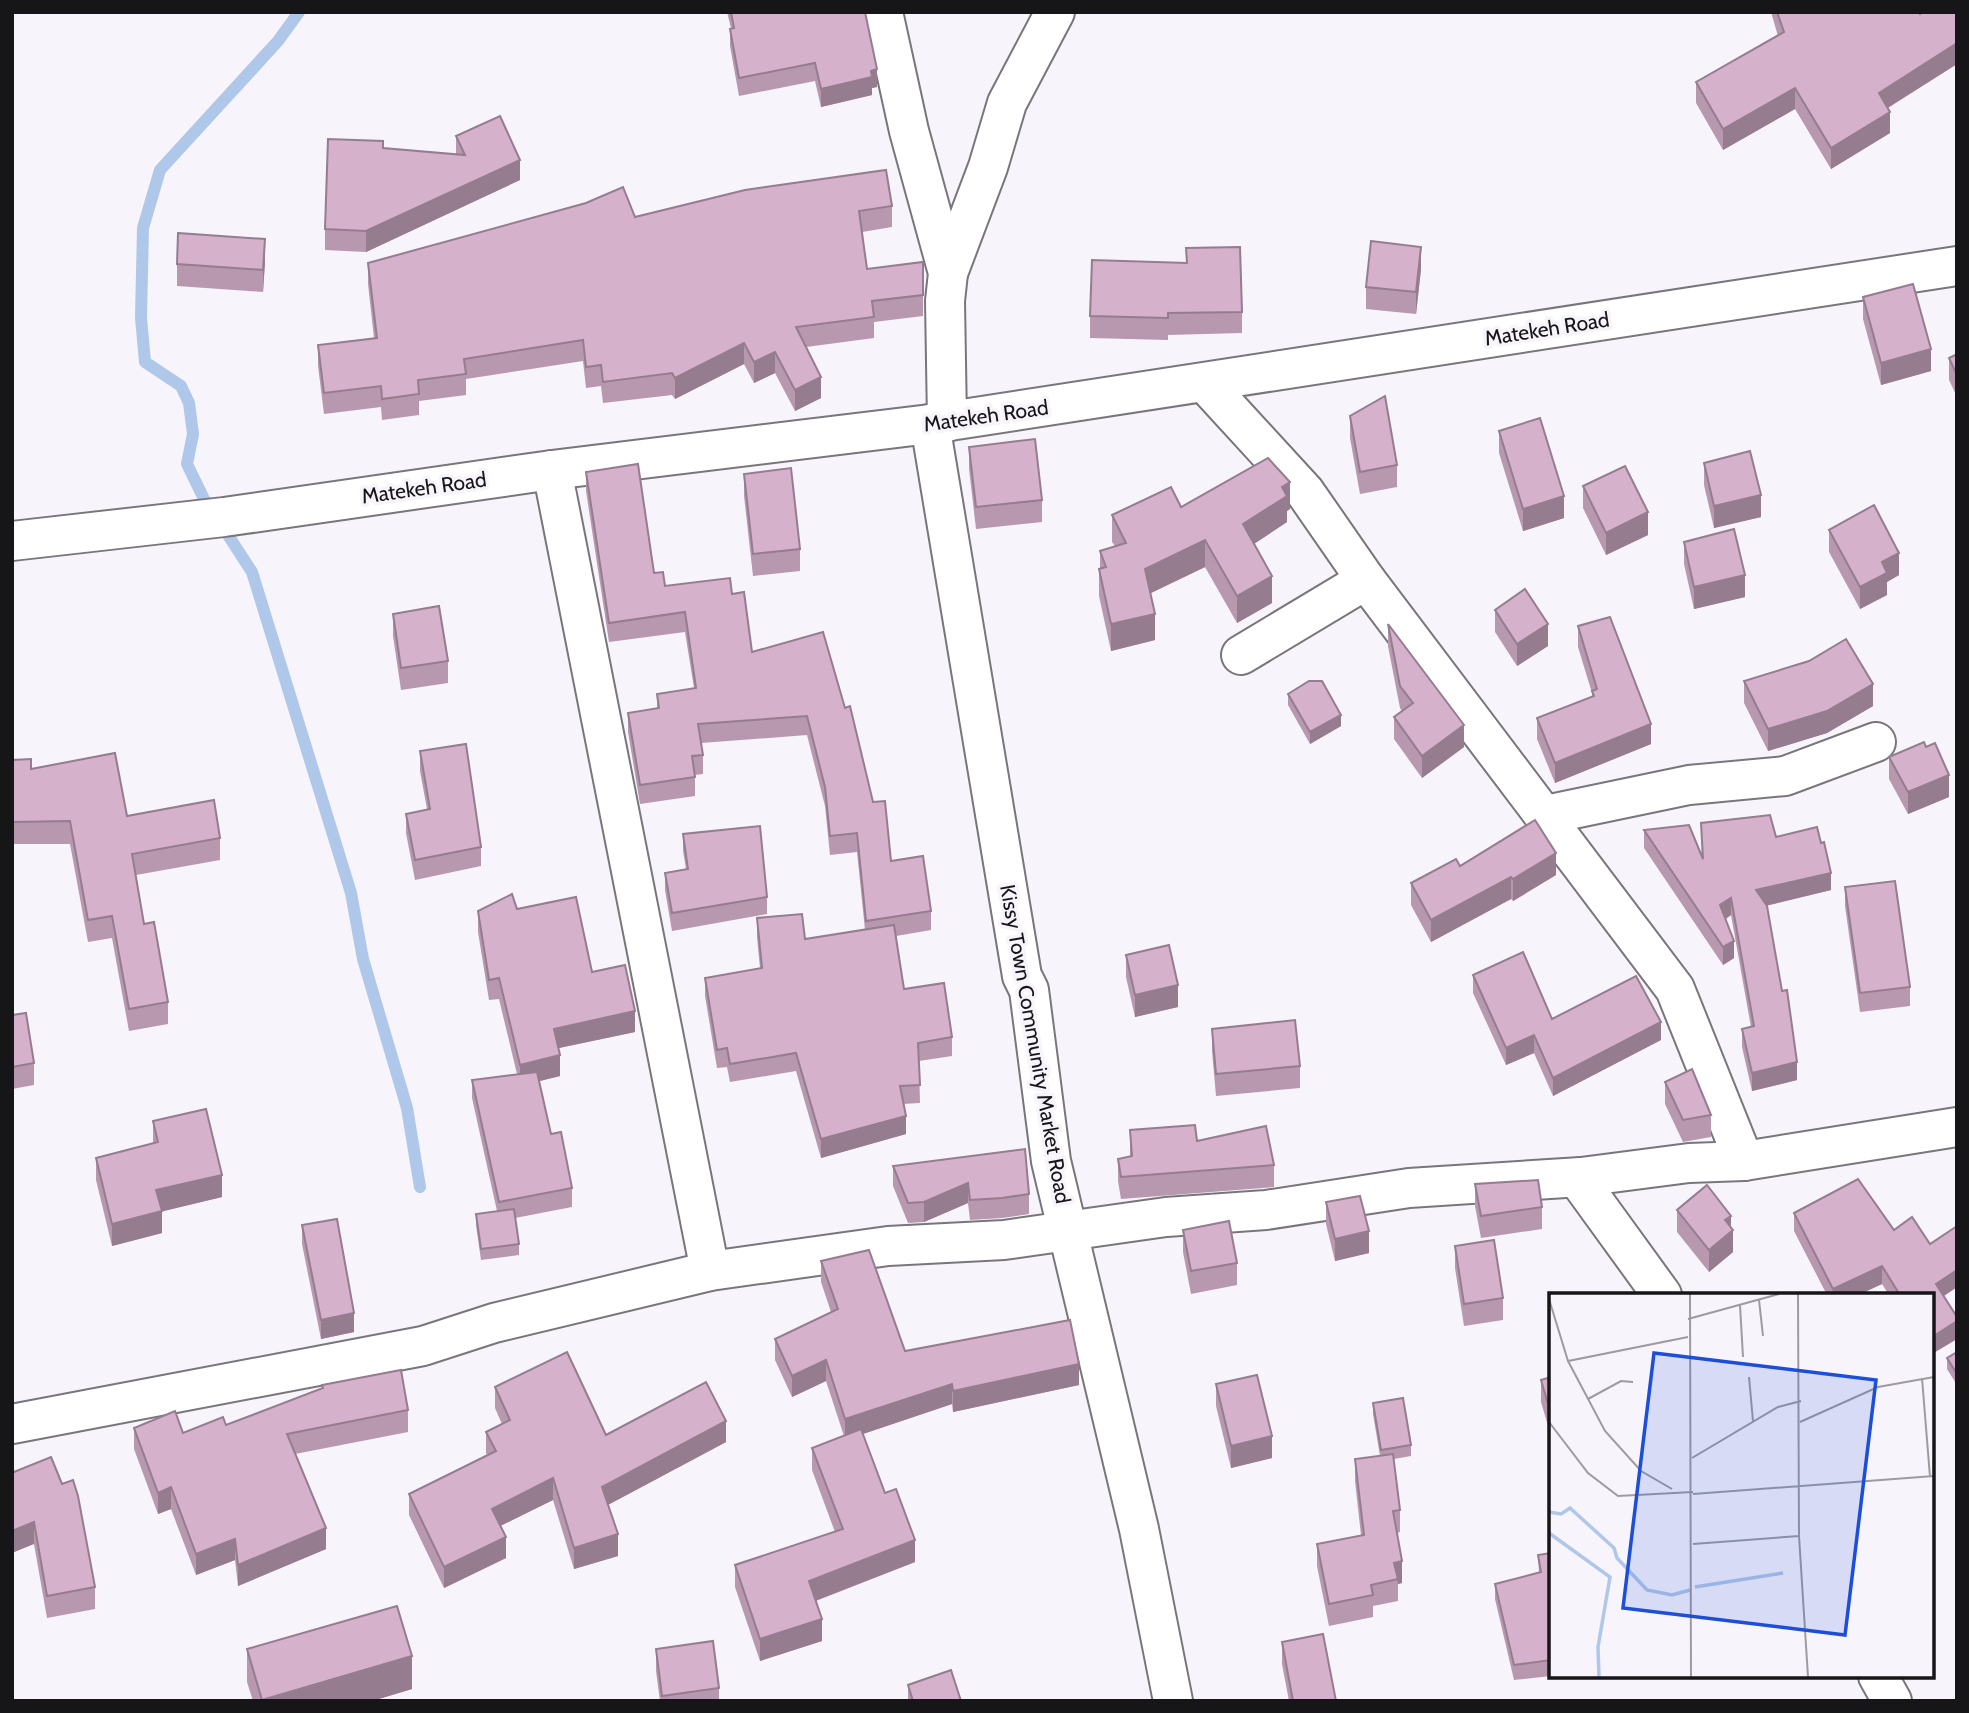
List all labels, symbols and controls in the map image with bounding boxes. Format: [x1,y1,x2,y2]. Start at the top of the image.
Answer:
street label: Matekeh Road [1483,306,1611,351]
street label: Matekeh Road [922,394,1050,437]
street label: Matekeh Road [360,466,488,509]
street label: Kissy Town Community Market Road [995,882,1076,1205]
inset map [1549,1293,1934,1678]

